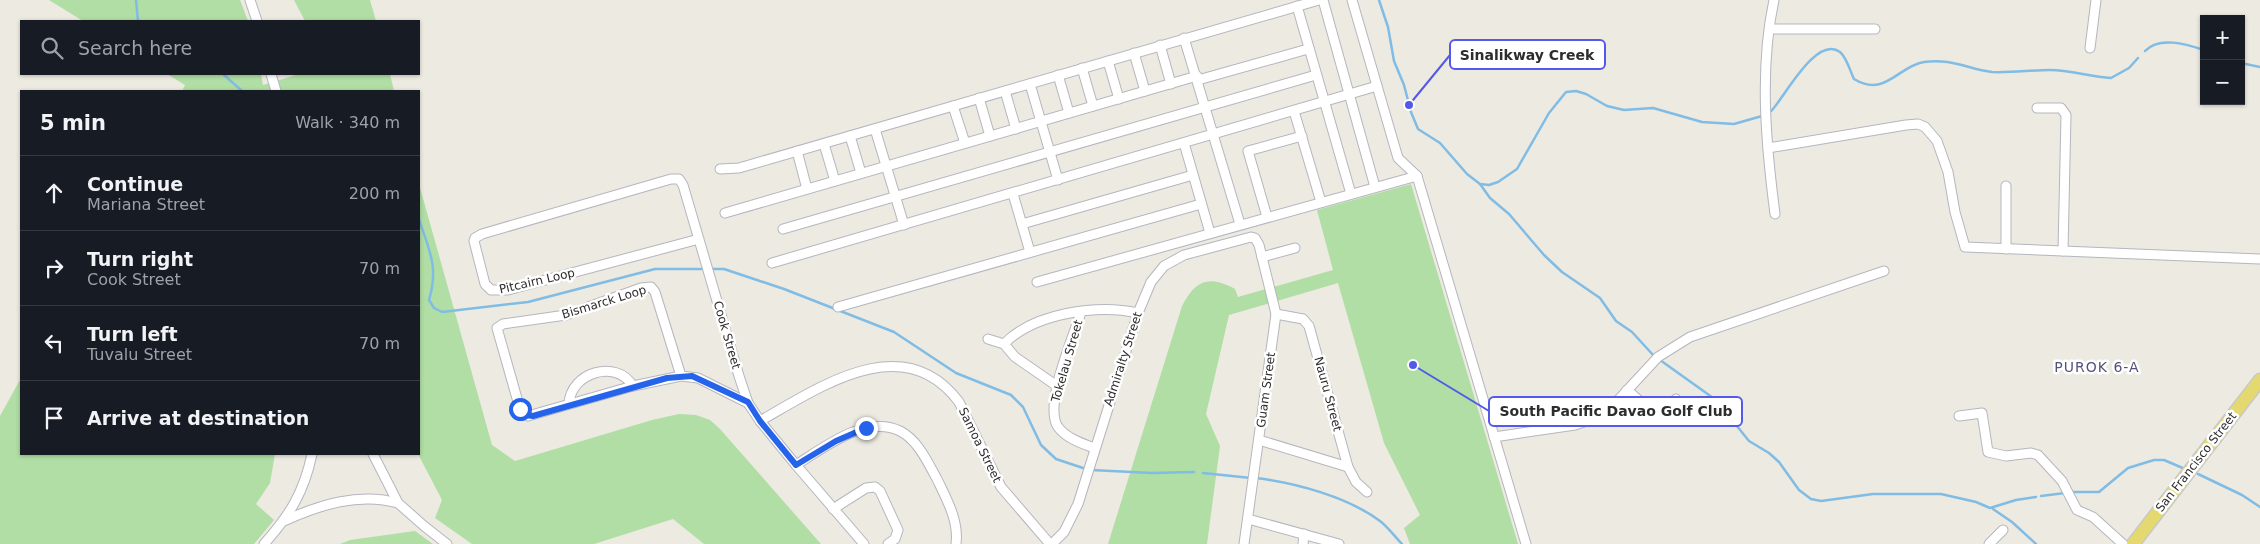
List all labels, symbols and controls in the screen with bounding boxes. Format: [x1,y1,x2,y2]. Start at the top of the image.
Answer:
map controls [2200,15,2245,105]
button: + [2200,15,2245,60]
search box [20,20,420,75]
icon: search [38,34,66,62]
text: Search here [78,37,192,59]
callout: Sinalikway Creek [1450,40,1605,69]
text: Sinalikway Creek [1460,47,1595,63]
button: − [2200,60,2245,105]
text: 5 min [40,111,106,135]
text: Walk · 340 m [295,113,400,132]
text: Continue [87,173,183,195]
icon: ahead [40,179,68,207]
text: 200 m [349,184,400,203]
text: Mariana Street [87,195,205,214]
text: Turn right [87,248,193,270]
icon: right [40,254,68,282]
text: 70 m [359,259,400,278]
street label: Pitcairn Loop [498,265,576,297]
text: Cook Street [87,270,181,289]
street label: Bismarck Loop [560,282,648,322]
street label: Cook Street [711,299,743,371]
street label: Admiralty Street [1101,310,1145,408]
street label: Tokelau Street [1048,318,1086,405]
text: Turn left [87,323,178,345]
icon: left [40,329,68,357]
text: 70 m [359,334,400,353]
text: Tuvalu Street [87,345,192,364]
street label: Guam Street [1254,351,1278,429]
street label: Nauru Street [1311,355,1345,433]
district label: PUROK 6-A [2054,359,2140,375]
callout: South Pacific Davao Golf Club [1489,397,1742,426]
route start [509,398,532,421]
text: South Pacific Davao Golf Club [1499,403,1733,419]
icon: arrive [40,404,68,432]
street label: Samoa Street [956,405,1004,485]
text: Arrive at destination [87,407,309,429]
street label: San Francisco Street [2153,409,2239,515]
route end [855,417,878,440]

